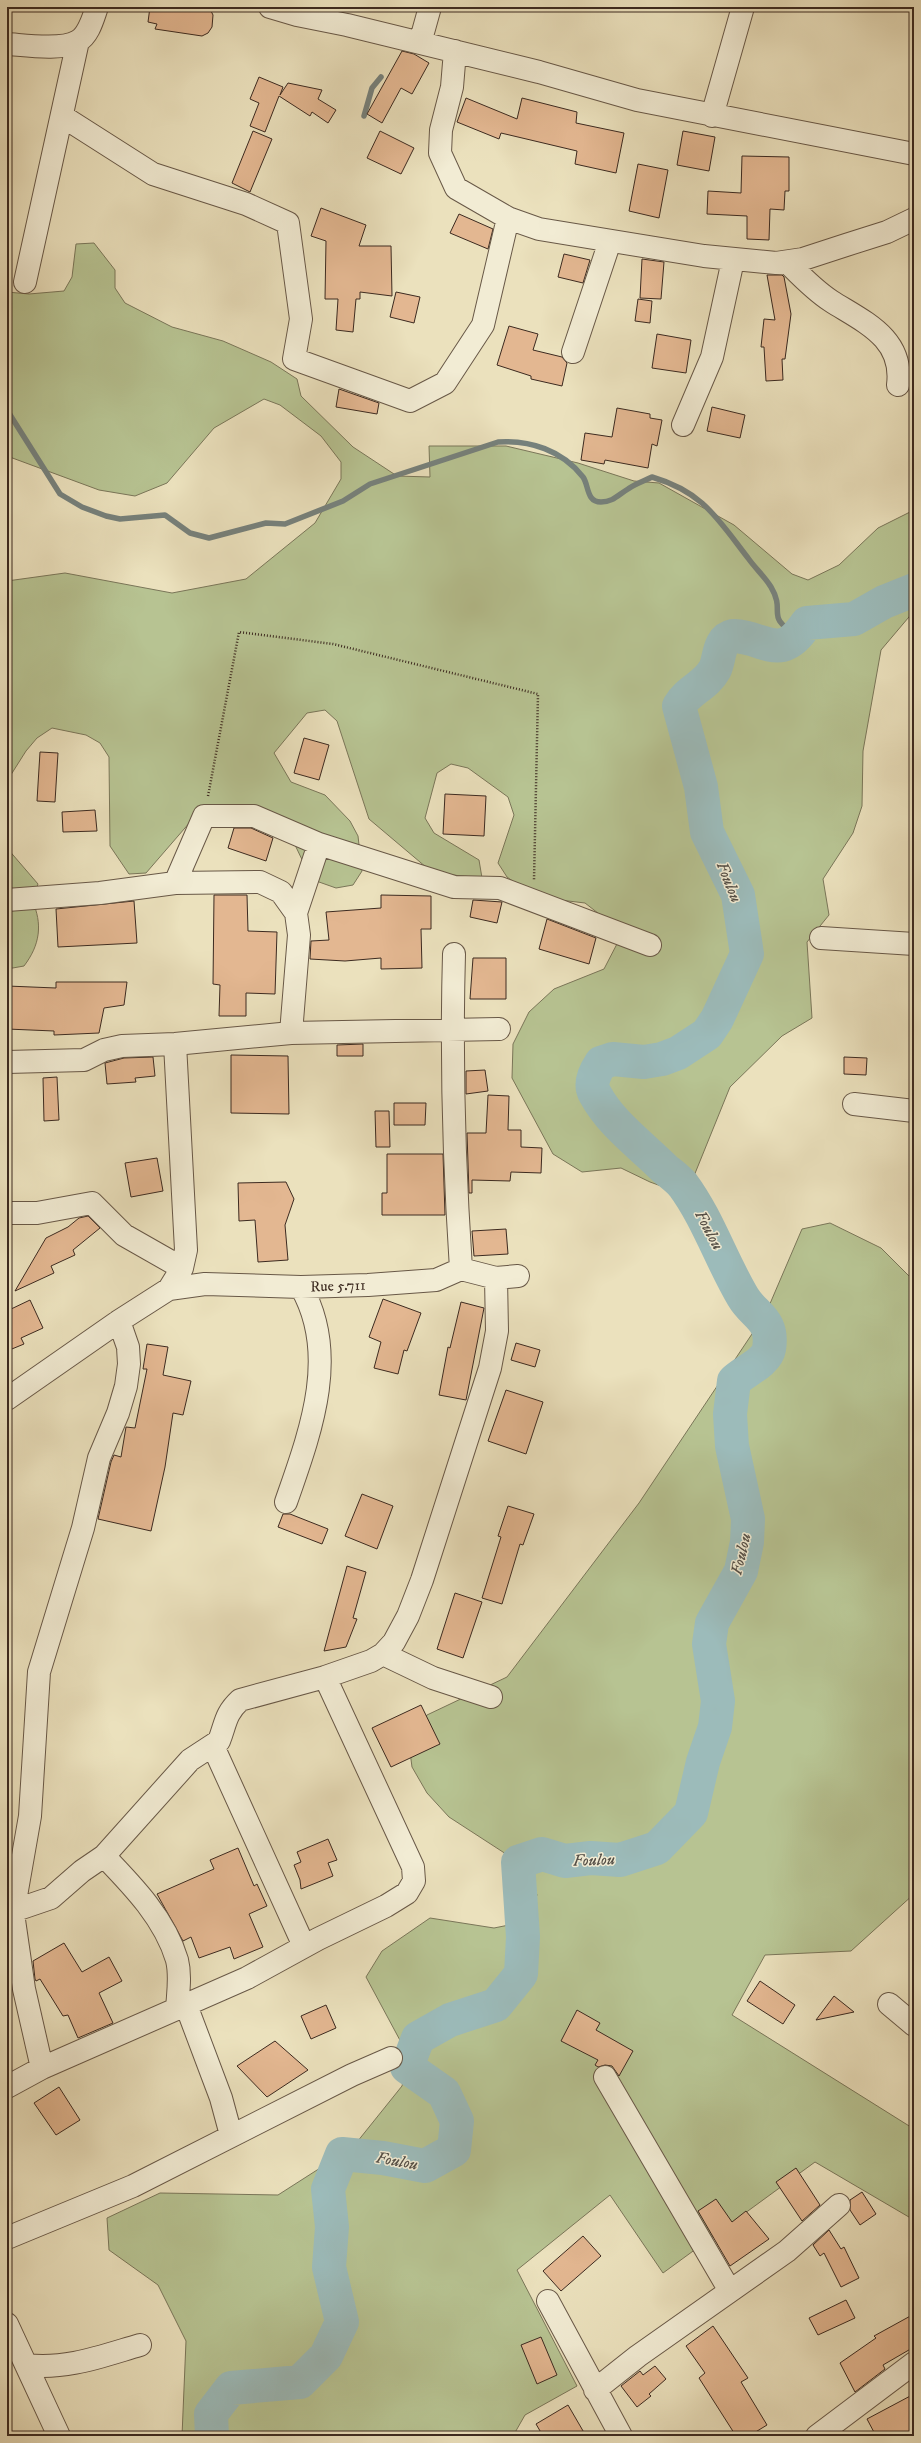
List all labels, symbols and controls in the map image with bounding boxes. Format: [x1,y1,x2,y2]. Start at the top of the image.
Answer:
water label: Foulou [712,859,746,905]
water label: Foulou [690,1207,728,1253]
street label: Rue 5.711 [310,1276,366,1296]
water label: Foulou [726,1531,756,1577]
water label: Foulou [573,1849,615,1871]
water label: Foulou [374,2147,420,2175]

